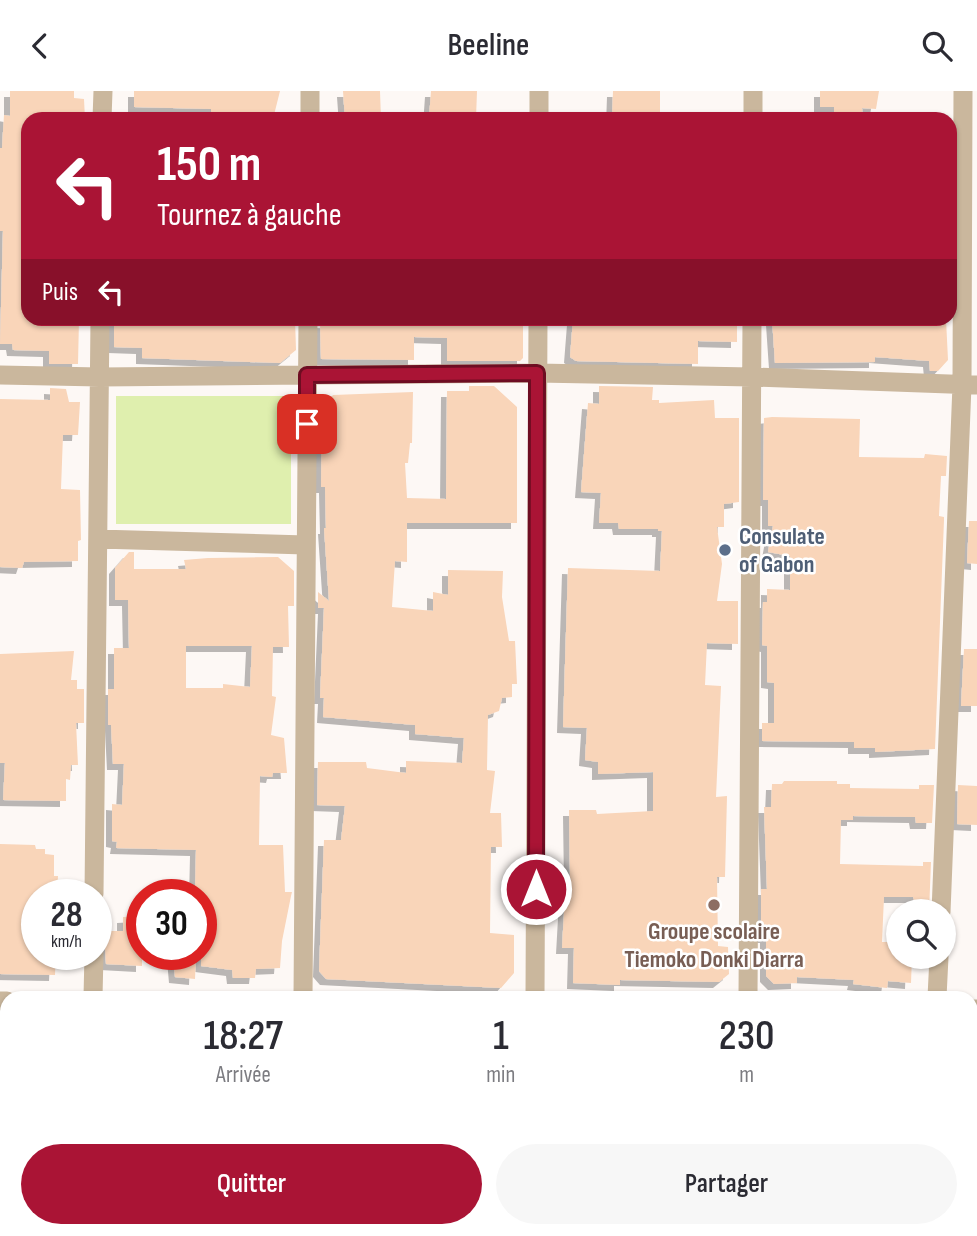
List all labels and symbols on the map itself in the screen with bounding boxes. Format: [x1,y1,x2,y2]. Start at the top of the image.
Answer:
pin [277,394,337,454]
place label: Consulate of Gabon [739,522,825,579]
marker: Consulate of Gabon [717,542,733,558]
position arrow [499,852,573,926]
speed limit sign: 30 [126,879,217,970]
marker: Groupe scolaire Tiemoko Donki Diarra [706,897,722,913]
place label: Groupe scolaire Tiemoko Donki Diarra [624,917,804,974]

